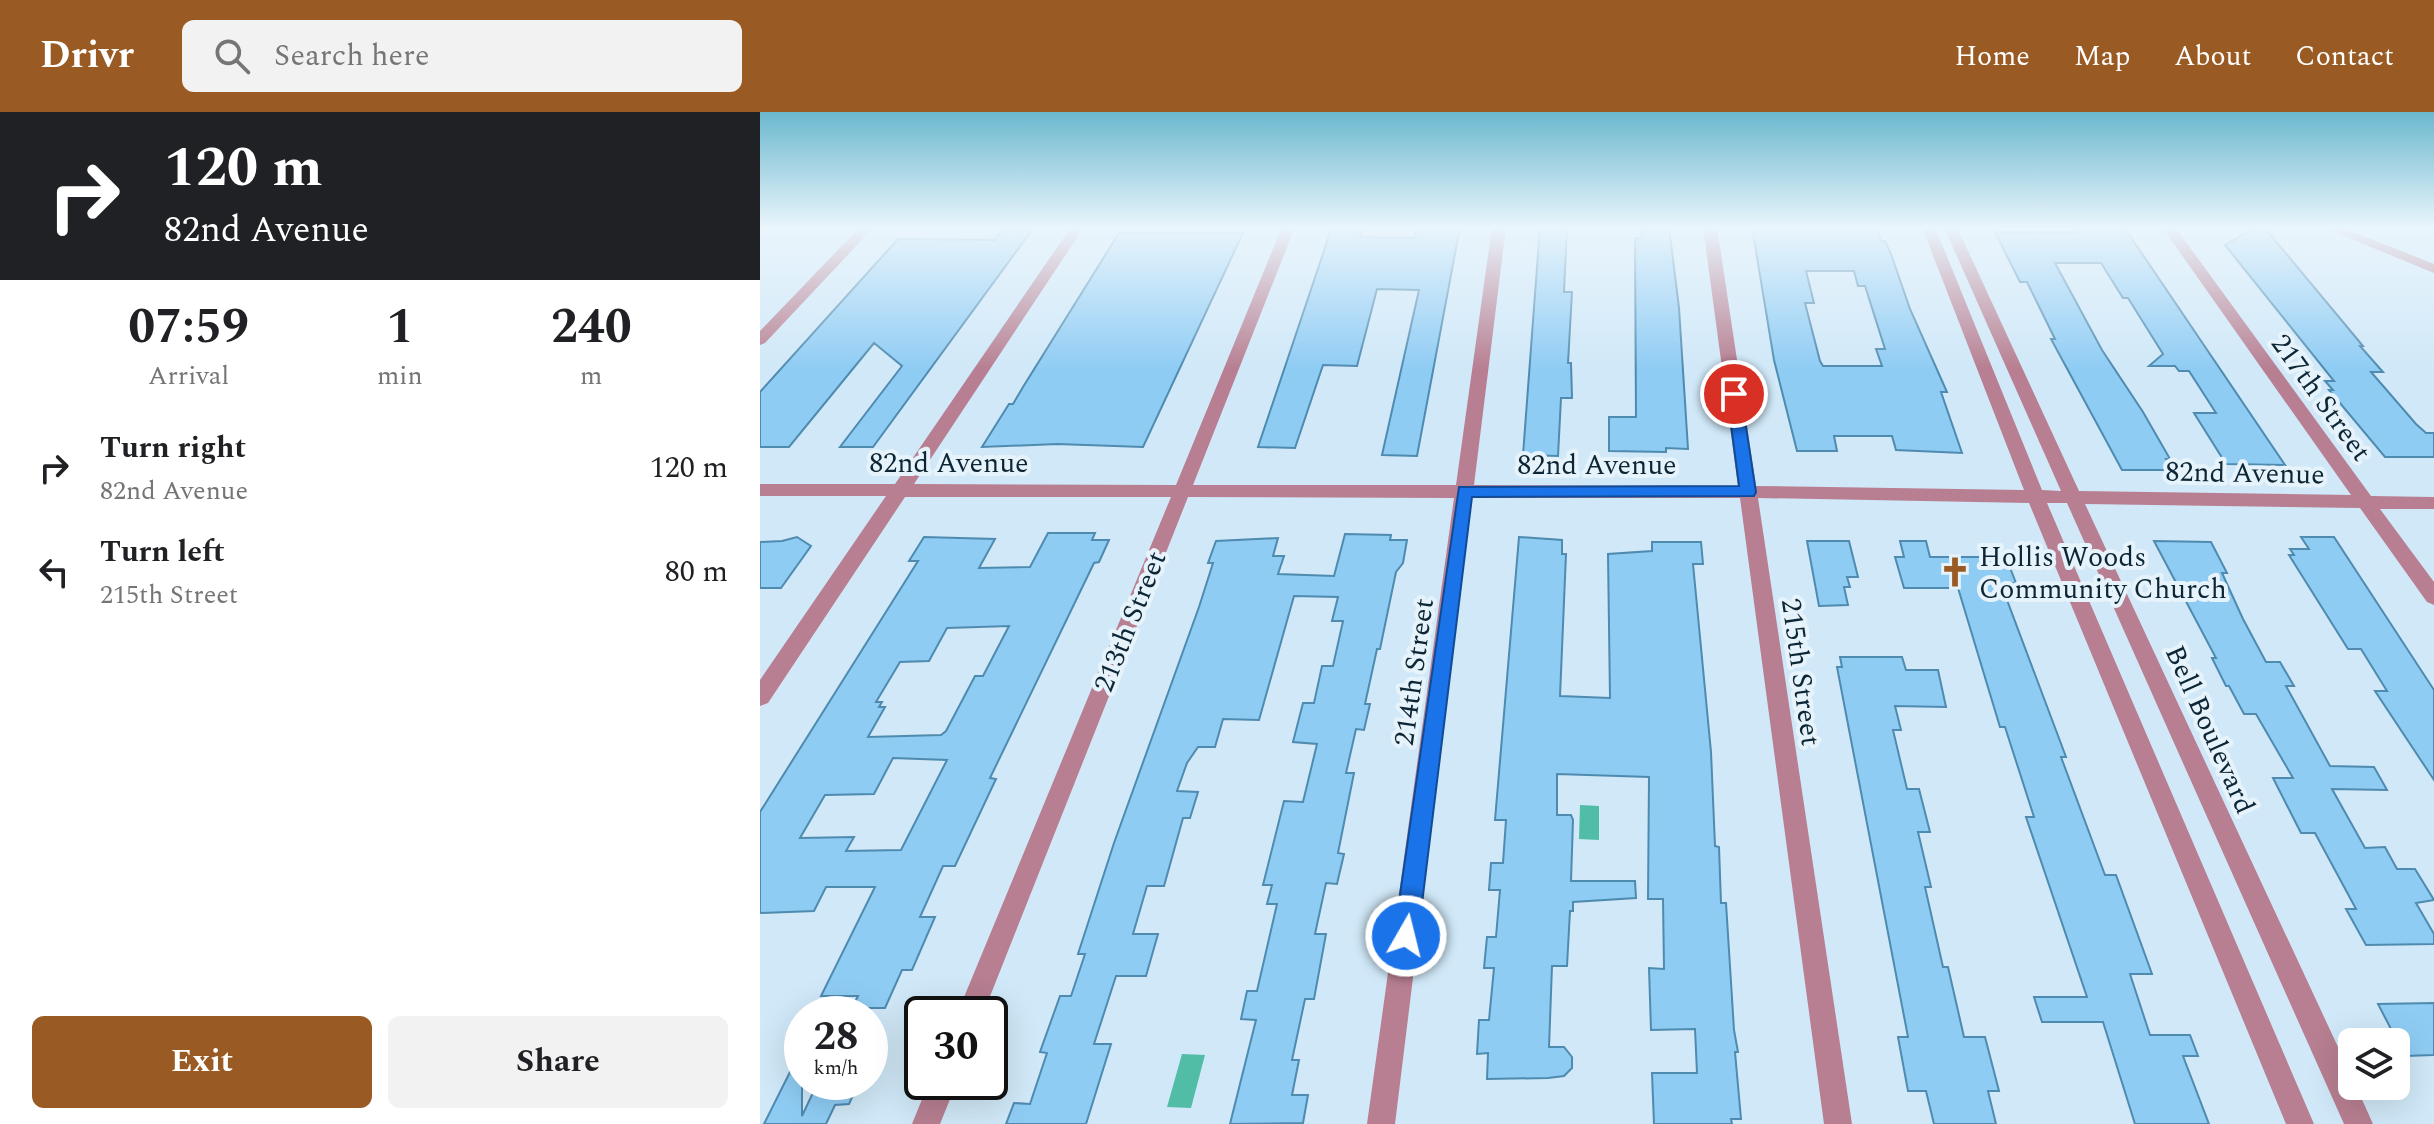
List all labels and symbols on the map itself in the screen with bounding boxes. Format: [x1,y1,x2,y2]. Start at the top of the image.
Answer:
street label: 217th Street [2260,325,2382,471]
pin [1700,360,1768,428]
street label: 82nd Avenue [869,442,1029,485]
street label: 82nd Avenue [1517,444,1677,487]
street label: 82nd Avenue [2165,451,2325,496]
place label: Hollis Woods Community Church [1979,536,2227,611]
street label: 213th Street [1083,545,1178,699]
church icon: Hollis Woods Community Church [1938,555,1972,589]
street label: 214th Street [1383,596,1446,749]
street label: 215th Street [1769,596,1832,749]
street label: Bell Boulevard [2153,638,2266,821]
position arrow [1364,894,1448,978]
speed limit sign: 30 [904,996,1008,1100]

